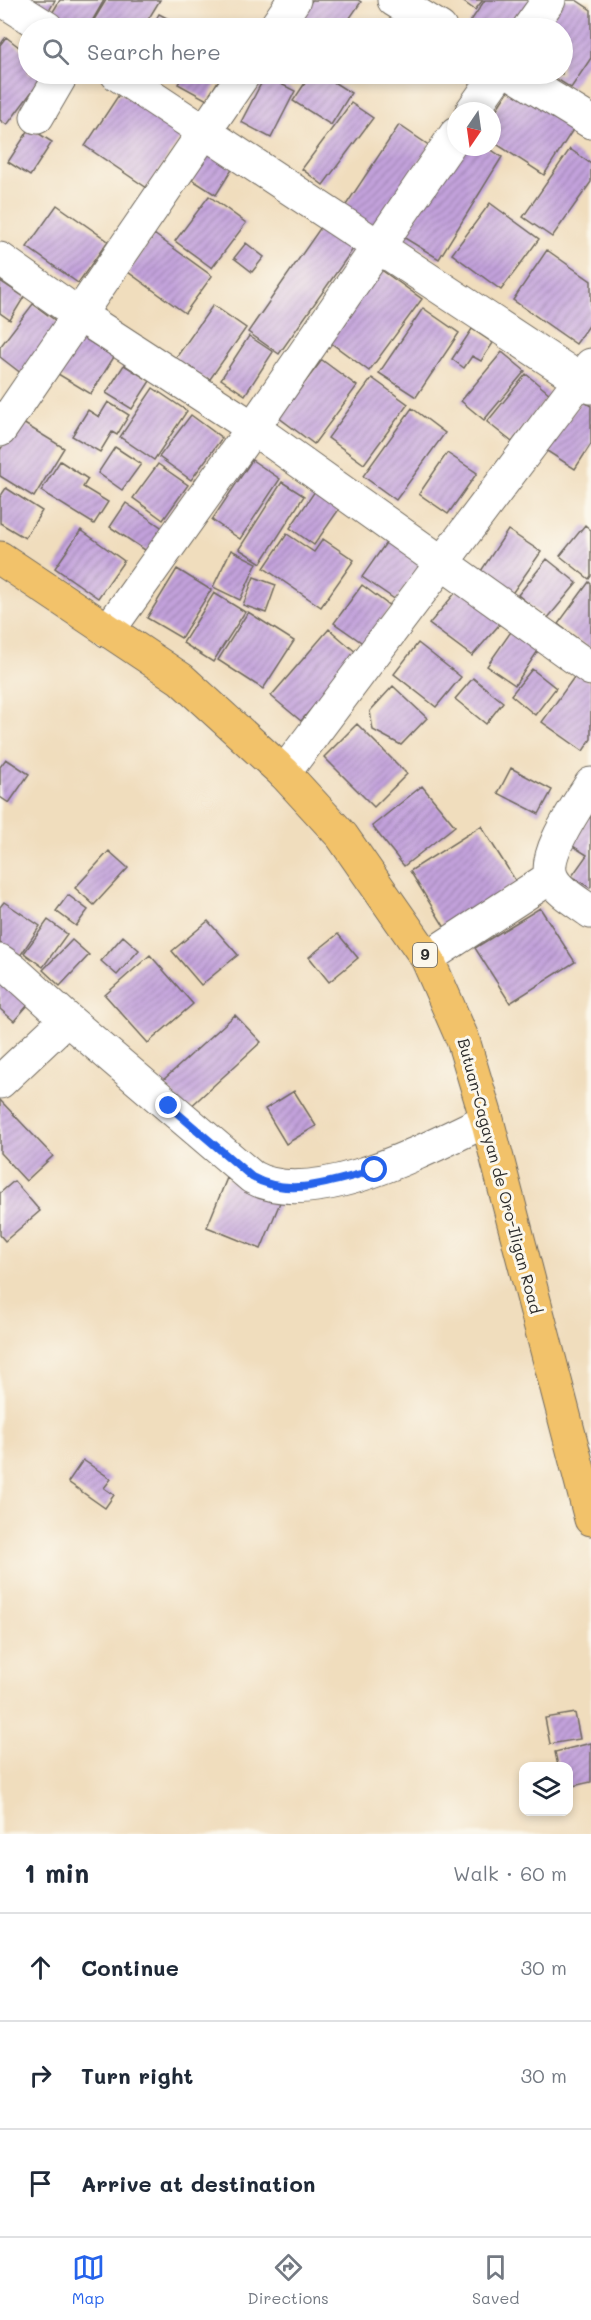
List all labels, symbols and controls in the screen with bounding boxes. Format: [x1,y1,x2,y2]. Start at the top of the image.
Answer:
search box [18,18,573,84]
icon: search [39,35,72,68]
text: Search here [87,37,221,66]
north arrow [447,102,501,156]
road number: 9 [413,943,437,967]
street label: Butuan-Cagayan de Oro-Iligan Road [454,1036,547,1316]
route end [155,1092,181,1118]
route start [361,1156,387,1182]
map controls [519,1762,573,1816]
button: layers [519,1762,573,1816]
text: 1 min [24,1856,89,1890]
text: Walk · 60 m [453,1860,567,1886]
icon: ahead [24,1951,57,1984]
text: Continue [81,1953,179,1982]
text: 30 m [521,1954,567,1980]
icon: right [24,2059,57,2092]
text: Turn right [81,2061,193,2090]
text: 30 m [521,2062,567,2088]
icon: arrive [24,2167,57,2200]
text: Arrive at destination [81,2169,316,2198]
tab: Map [72,2251,105,2308]
tab: Directions [248,2251,329,2308]
tab: Saved [472,2251,519,2308]

